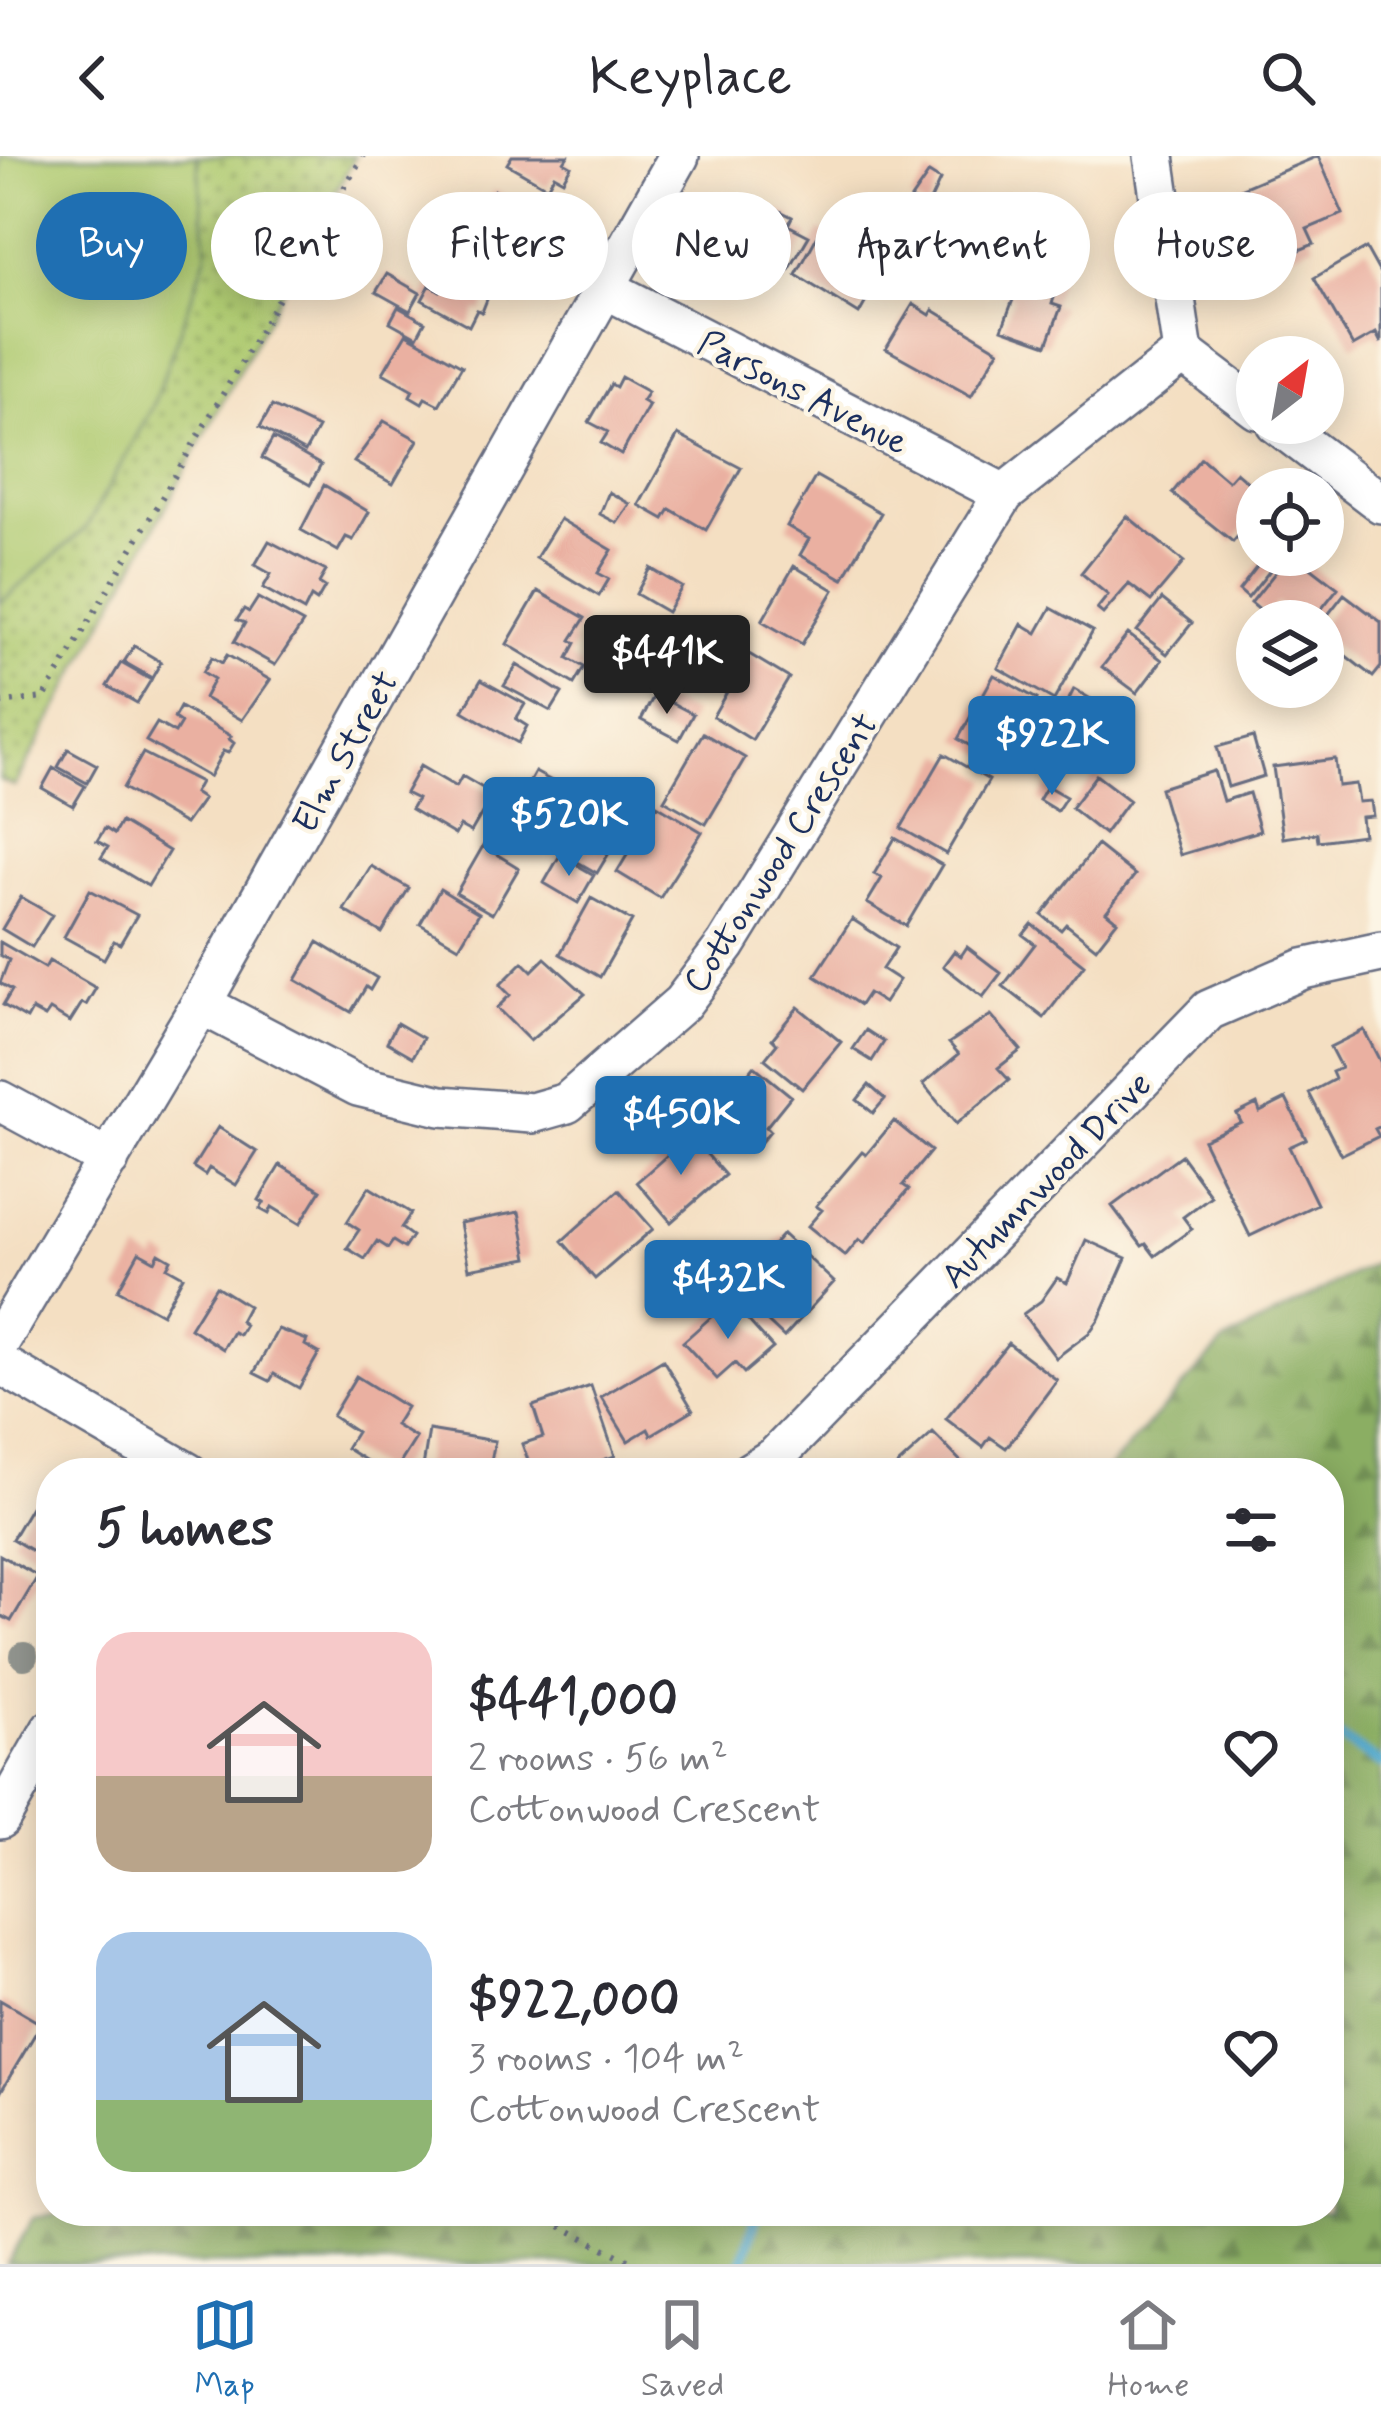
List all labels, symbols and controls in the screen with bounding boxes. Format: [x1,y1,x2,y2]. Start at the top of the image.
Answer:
text: Keyplace [589,43,792,114]
icon: back [60,45,126,111]
icon: search [1255,45,1321,111]
chip: Buy [36,192,187,300]
chip: Rent [211,192,383,300]
chip: Filters [407,192,608,300]
chip: New [632,192,791,300]
chip: Apartment [815,192,1090,300]
chip: House [1114,192,1297,300]
street label: Parsons Avenue [689,321,916,467]
north arrow [1236,336,1344,444]
map controls [1236,336,1344,708]
button: locate [1236,468,1344,576]
button: layers [1236,600,1344,708]
pin: $441K [583,615,751,717]
text: $441K [611,628,723,679]
street label: Elm Street [283,663,411,842]
pin: $922K [968,696,1136,798]
street label: Cottonwood Crescent [674,705,890,1003]
text: $922K [995,709,1109,760]
pin: $520K [485,777,653,879]
text: $520K [510,790,628,841]
street label: Autumnwood Drive [932,1063,1163,1300]
pin: $450K [597,1076,765,1178]
text: $450K [622,1089,740,1140]
pin: $432K [644,1240,812,1342]
text: $432K [672,1253,784,1304]
text: 5 homes [96,1497,274,1563]
icon: filters [1218,1497,1284,1563]
text: $441,000 [468,1668,678,1734]
icon: home [192,1680,336,1824]
icon: heart [1218,1719,1284,1785]
text: 2 rooms · 56 m² [468,1734,728,1785]
text: Cottonwood Crescent [468,1785,820,1836]
text: $922,000 [468,1968,680,2034]
icon: home [192,1980,336,2124]
icon: heart [1218,2019,1284,2085]
text: 3 rooms · 104 m² [468,2034,744,2085]
text: Cottonwood Crescent [468,2085,820,2136]
tab: Map [192,2292,258,2408]
tab: Saved [641,2292,724,2408]
tab: Home [1107,2292,1189,2408]

